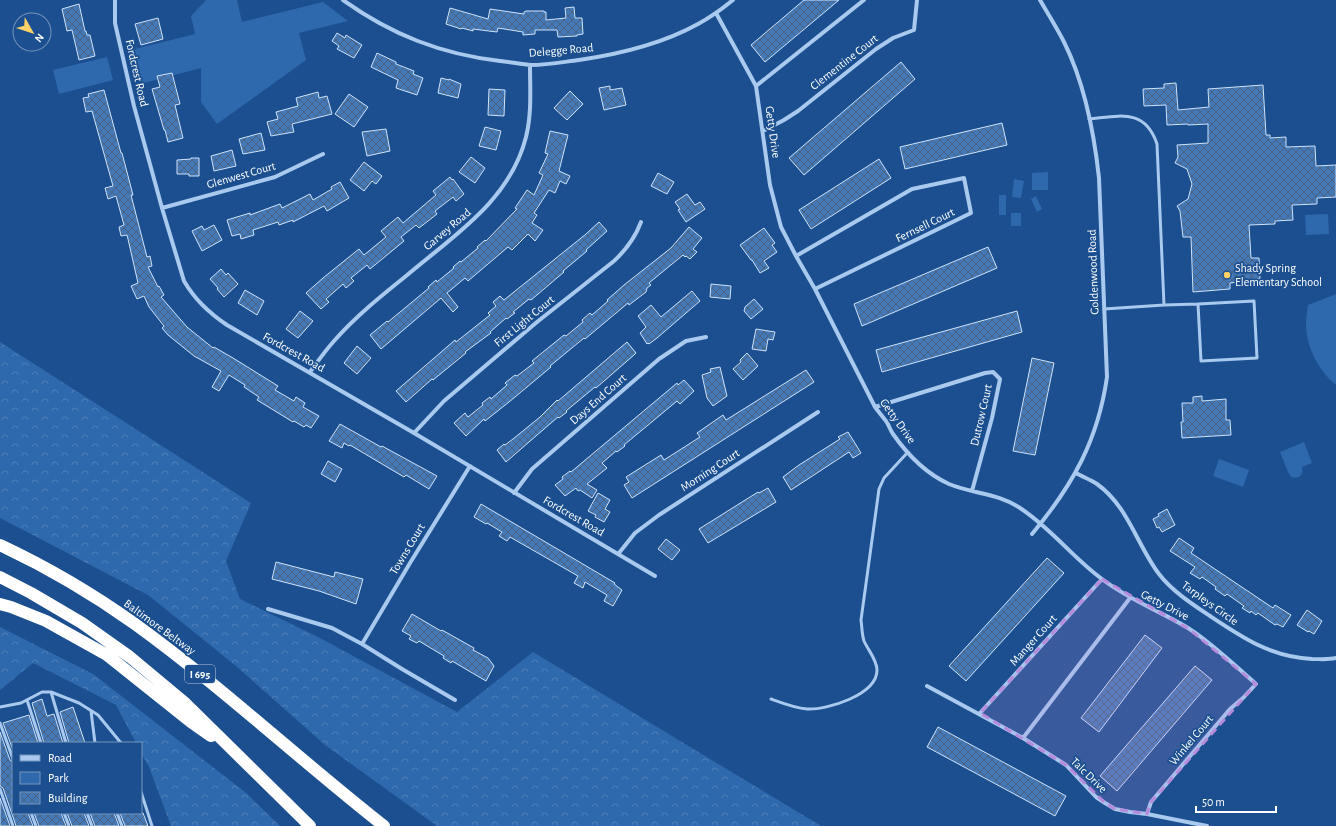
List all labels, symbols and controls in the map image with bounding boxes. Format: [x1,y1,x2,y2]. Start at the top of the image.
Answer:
north arrow [12,12,52,52]
text: N [33,32,46,44]
street label: Clementine Court [808,32,880,92]
street label: Fordcrest Road [123,38,151,108]
street label: Delegge Road [528,41,594,59]
street label: Getty Drive [762,105,783,159]
street label: Glenwest Court [205,159,277,191]
street label: Garvey Road [421,206,474,253]
street label: Fernsell Court [894,206,956,244]
street label: Goldenwood Road [1086,229,1100,315]
place label: Shady Spring Elementary School [1235,262,1322,289]
marker: Shady Spring Elementary School [1222,270,1232,280]
street label: First Light Court [492,293,557,349]
street label: Fordcrest Road [261,330,327,374]
street label: Days End Court [568,371,629,427]
street label: Dutrow Court [968,383,994,447]
street label: Getty Drive [877,396,918,446]
street label: Morning Court [678,446,742,493]
street label: Fordcrest Road [541,494,607,538]
street label: Towns Court [387,521,427,577]
street label: Tarpleys Circle [1179,579,1240,628]
street label: Getty Drive [1139,588,1191,623]
street label: Baltimore Beltway [121,597,198,658]
street label: Manger Court [1007,612,1059,668]
road number: I 695 [185,665,215,683]
street label: Winkel Court [1167,713,1215,767]
legend [12,742,142,814]
text: Road [48,752,72,764]
street label: Talc Drive [1069,755,1109,795]
text: Park [48,772,69,784]
scale bar [1196,788,1276,814]
text: Building [48,792,88,804]
text: 50 m [1202,796,1225,808]

